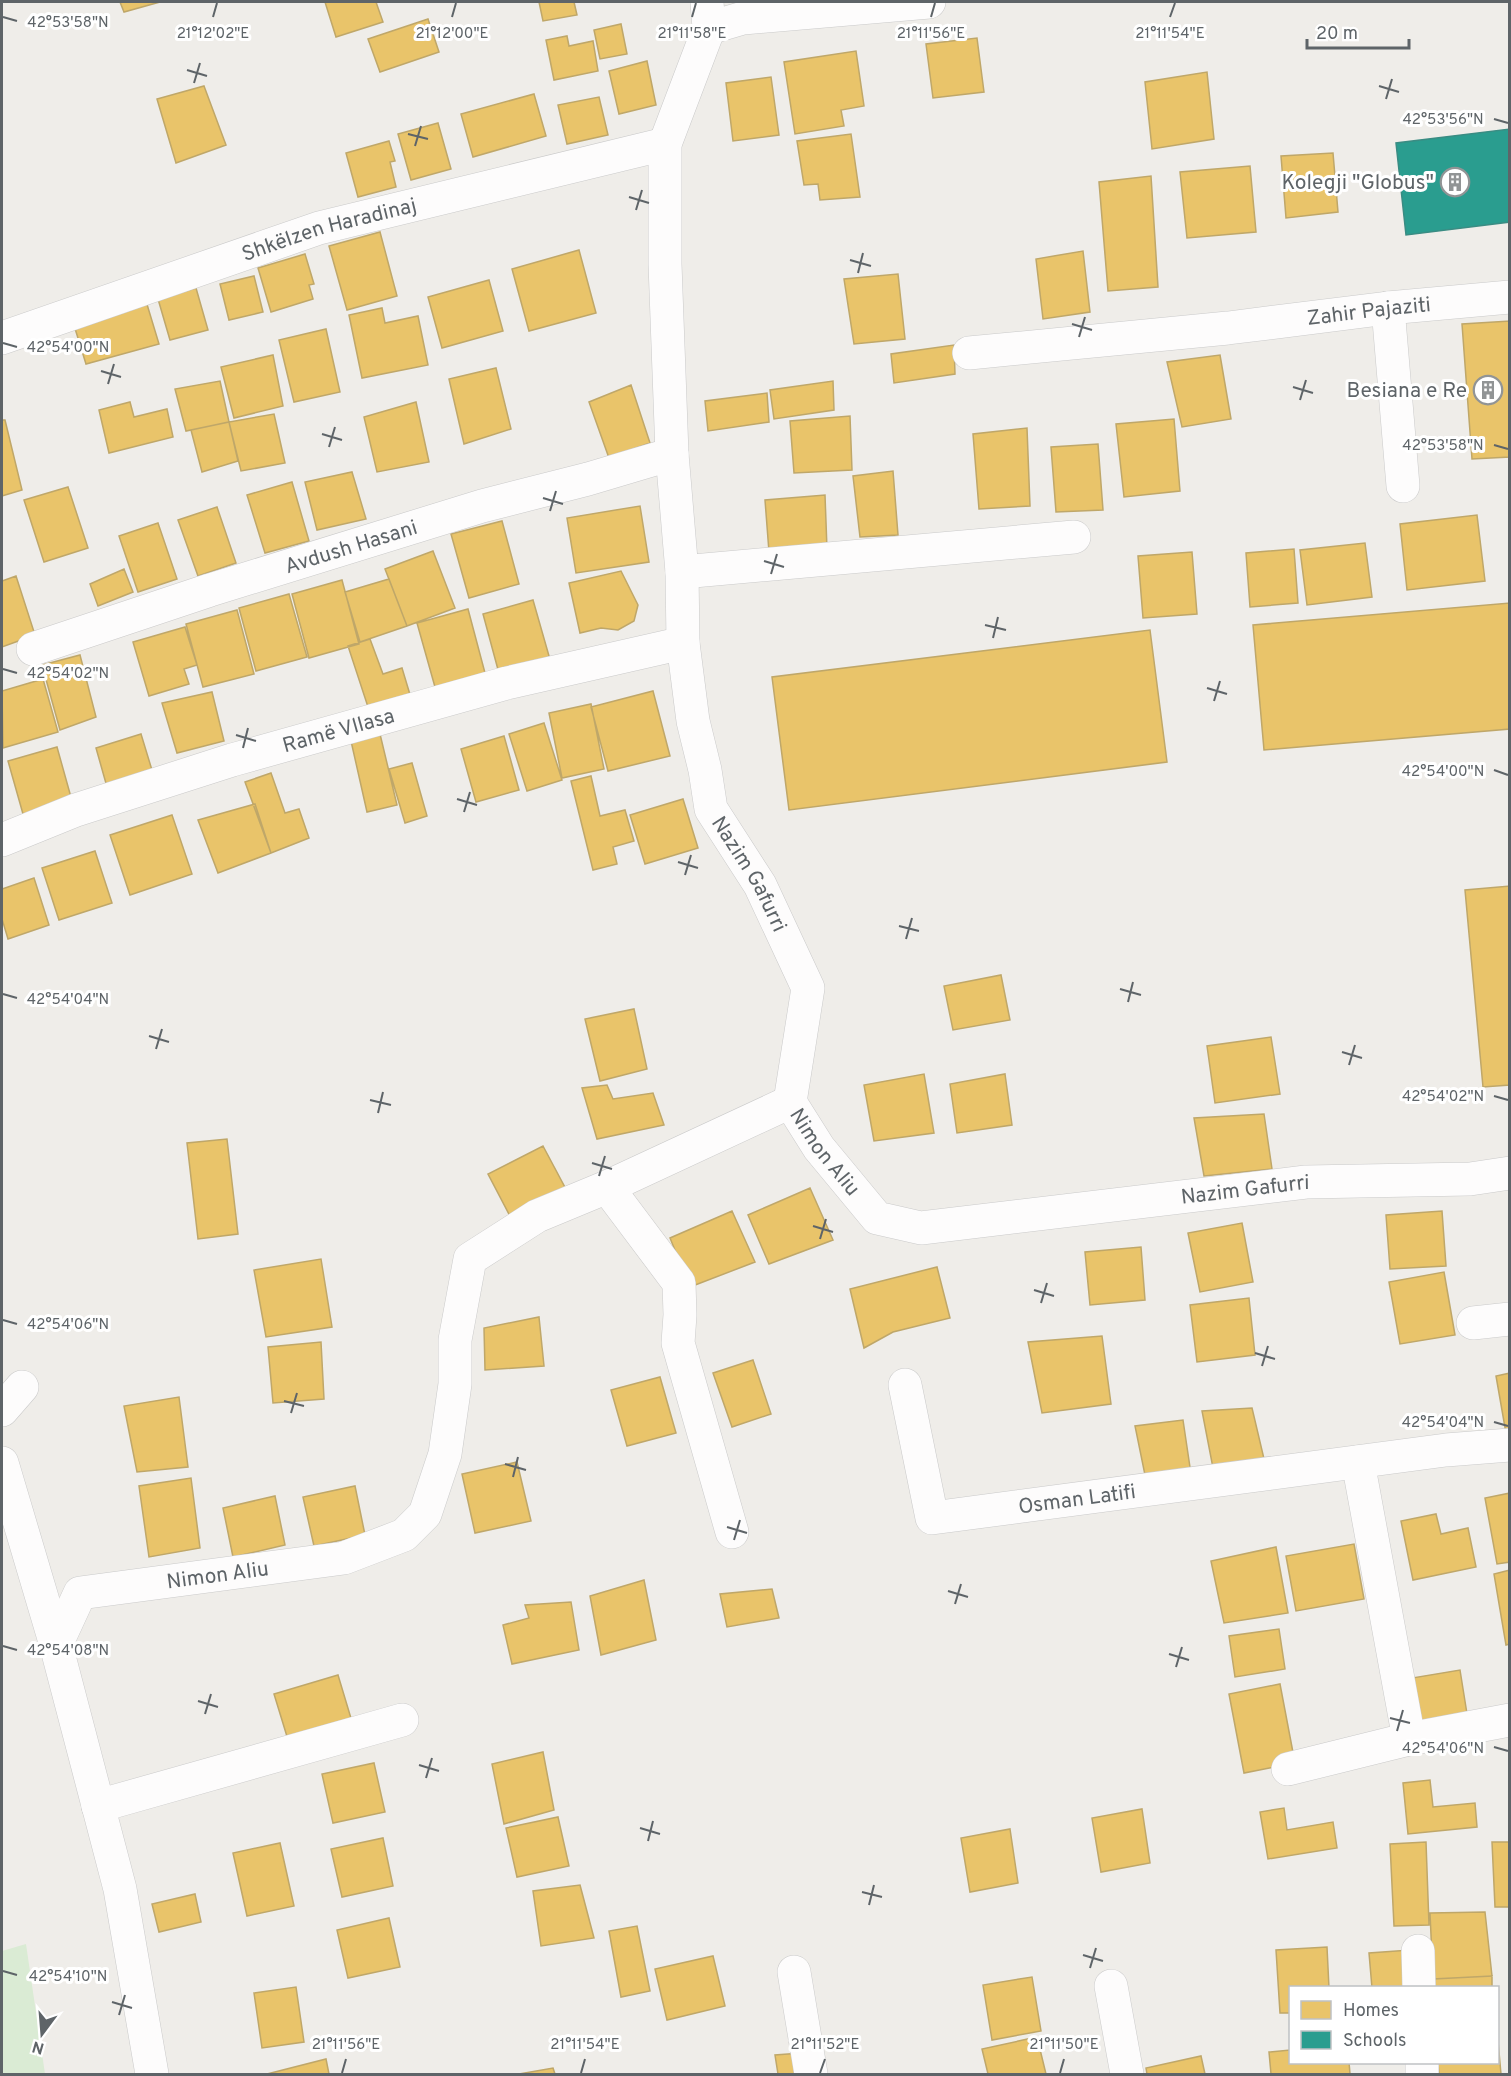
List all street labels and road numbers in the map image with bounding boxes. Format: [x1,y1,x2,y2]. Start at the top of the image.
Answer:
street label: Shkëlzen Haradinaj [238,193,420,269]
street label: Zahir Pajaziti [1305,292,1432,333]
street label: Avdush Hasani [282,515,421,581]
street label: Ramë Vllasa [280,703,398,760]
street label: Nazim Gafurri [704,812,792,937]
street label: Nimon Aliu [782,1104,865,1202]
street label: Nazim Gafurri [1180,1170,1310,1212]
street label: Osman Latifi [1017,1479,1138,1521]
street label: Nimon Aliu [165,1556,270,1596]

